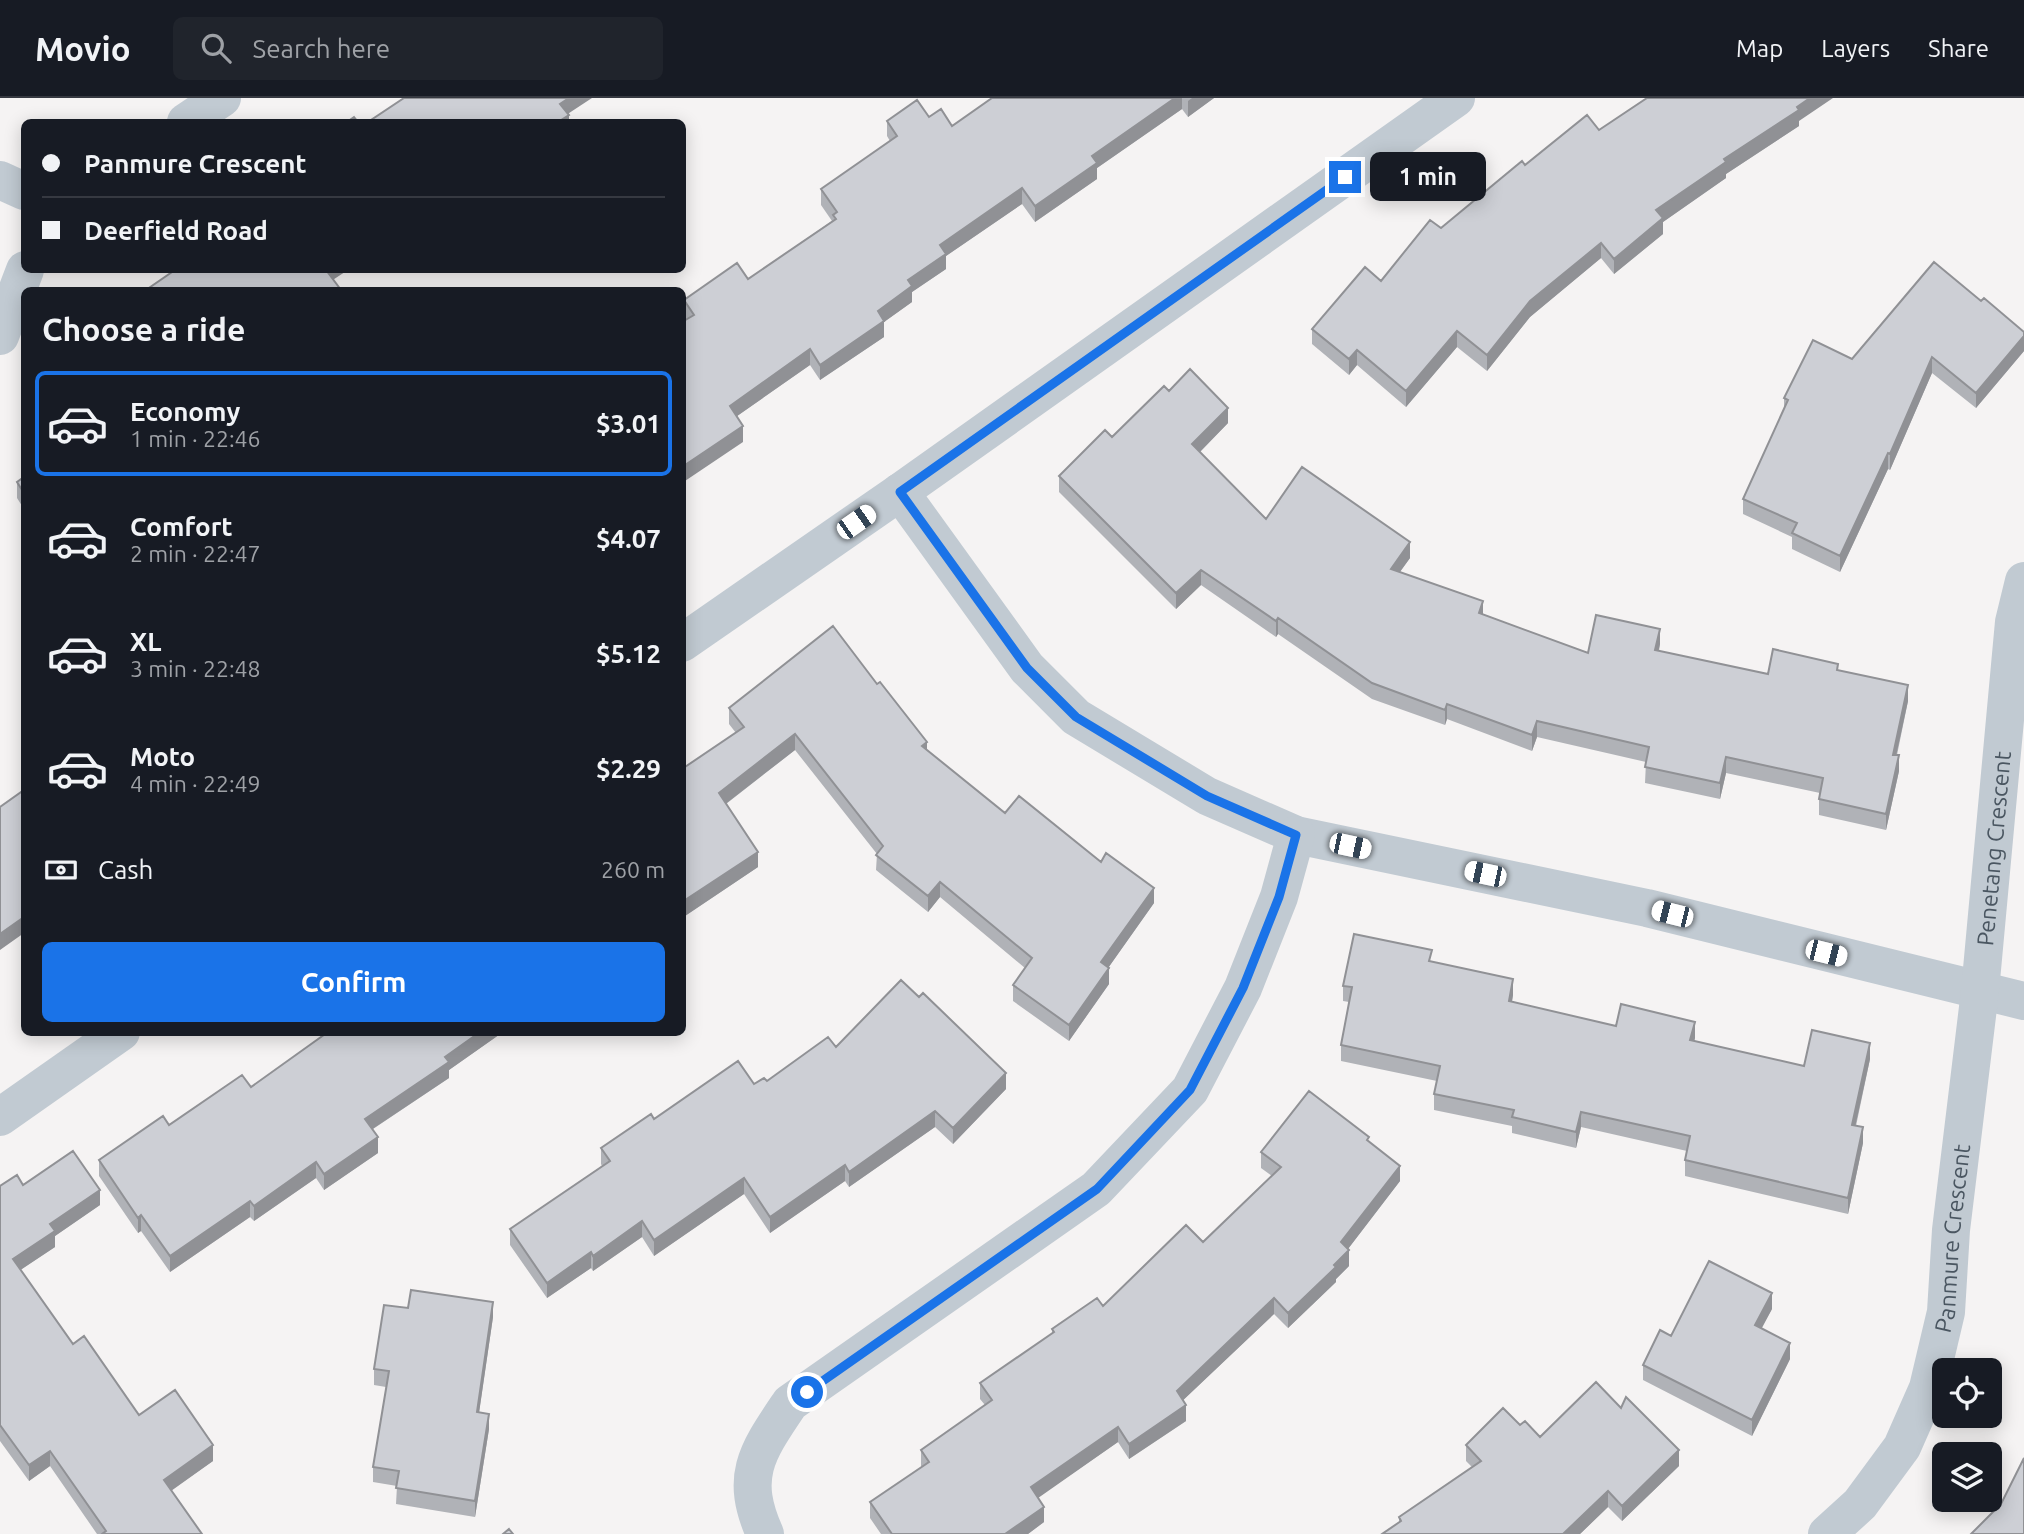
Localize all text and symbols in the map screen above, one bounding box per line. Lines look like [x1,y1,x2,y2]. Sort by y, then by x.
search box [173,17,663,80]
icon: search [197,29,235,67]
text: Movio [35,30,131,67]
text: Search here [253,34,390,63]
text: Map [1736,35,1783,62]
text: Layers [1821,35,1890,62]
text: Share [1928,35,1989,62]
text: Panmure Crescent [84,149,307,178]
callout: 1 min [1370,153,1485,202]
route end [1329,161,1361,193]
text: 1 min [1399,164,1457,189]
text: Deerfield Road [84,216,268,245]
text: Choose a ride [42,311,245,347]
icon: car [46,392,109,455]
text: Economy [130,397,240,426]
text: $3.01 [596,409,661,438]
text: 1 min · 22:46 [130,426,261,451]
car [833,501,880,543]
icon: car [46,507,109,570]
text: Comfort [130,512,233,541]
text: $4.07 [596,524,661,553]
text: 2 min · 22:47 [130,541,261,566]
icon: car [46,622,109,685]
text: XL [130,627,161,656]
text: $5.12 [596,639,661,668]
text: 3 min · 22:48 [130,656,261,681]
icon: car [46,737,109,800]
text: Moto [130,742,195,771]
street label: Penetang Crescent [1972,750,2015,947]
text: $2.29 [596,754,661,783]
text: 4 min · 22:49 [130,771,261,796]
car [1328,831,1373,861]
icon: cash [42,851,80,889]
text: Cash [98,855,153,884]
text: 260 m [601,857,665,882]
car [1463,859,1508,889]
car [1650,899,1695,929]
car [1804,938,1849,968]
button: Confirm [42,942,665,1022]
street label: Panmure Crescent [1929,1143,1974,1335]
map controls [1932,1358,2002,1512]
button: locate [1932,1358,2002,1428]
route start [791,1376,823,1408]
button: layers [1932,1442,2002,1512]

